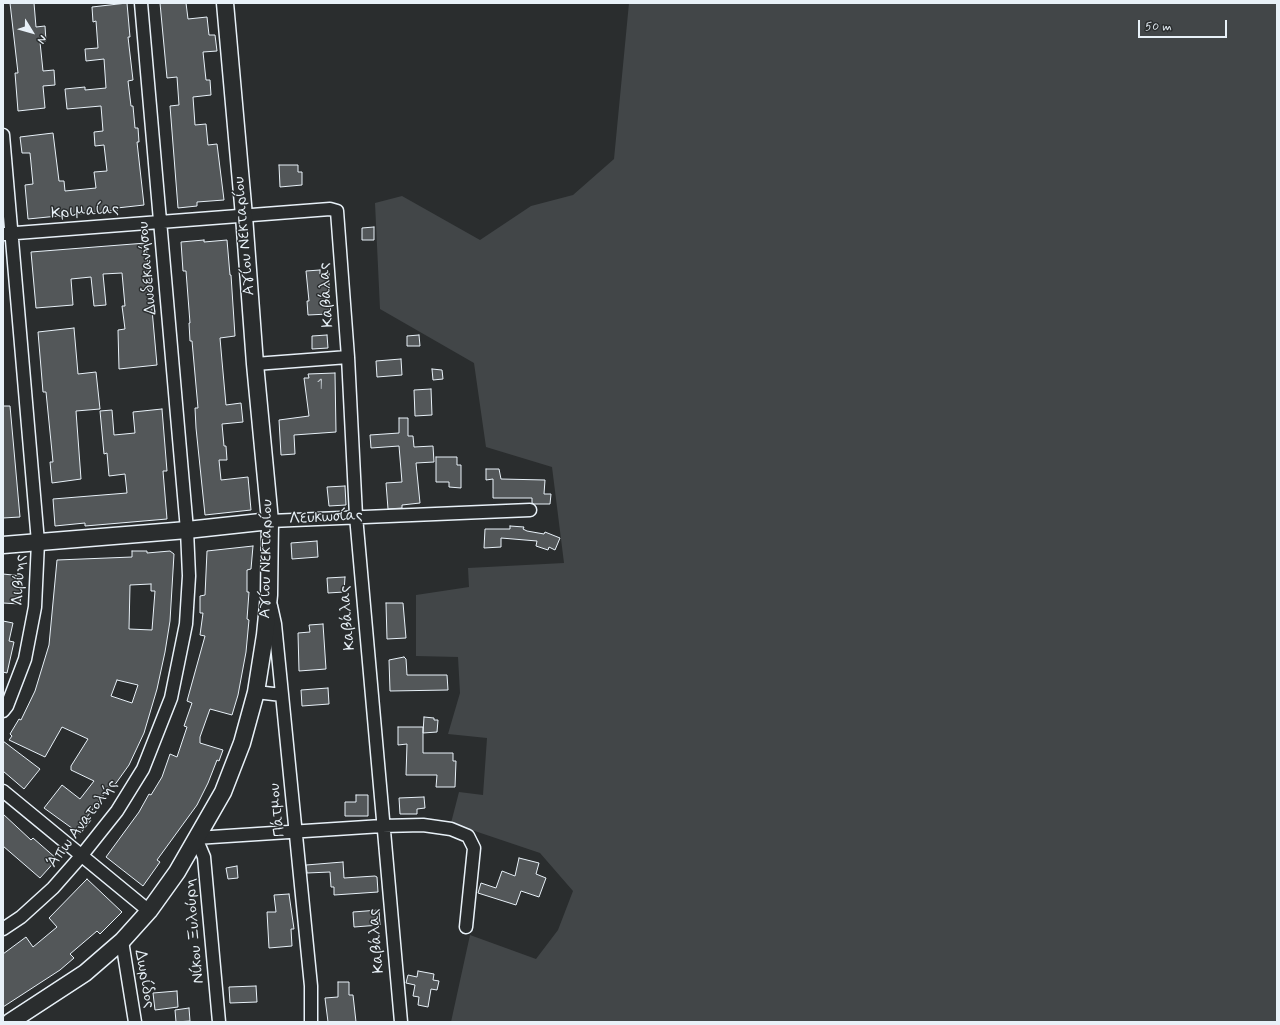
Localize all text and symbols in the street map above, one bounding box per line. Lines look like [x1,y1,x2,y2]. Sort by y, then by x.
north arrow [12,12,52,52]
scale bar [1140,12,1229,38]
text: 50 m [1145,19,1172,35]
text: N [34,32,49,46]
street label: Αγίου Νεκταρίου [230,176,260,296]
street label: Κριμαίας [50,200,120,224]
street label: Δωδεκανήσου [134,220,162,316]
street label: Καβάλας [315,262,339,328]
house number: 1 [317,377,323,393]
street label: Αγίου Νεκταρίου [256,499,278,619]
street label: Λευκωσίας [289,506,363,530]
street label: Λιβύης [9,554,31,606]
street label: Καβάλας [336,585,360,651]
street label: Άπω Ανατολής [44,776,122,872]
street label: Πάτμου [266,782,290,838]
street label: Νίκου Ξυλούρη [181,878,209,984]
street label: Καβάλας [365,908,389,974]
street label: Δωρίδος [129,948,159,1010]

